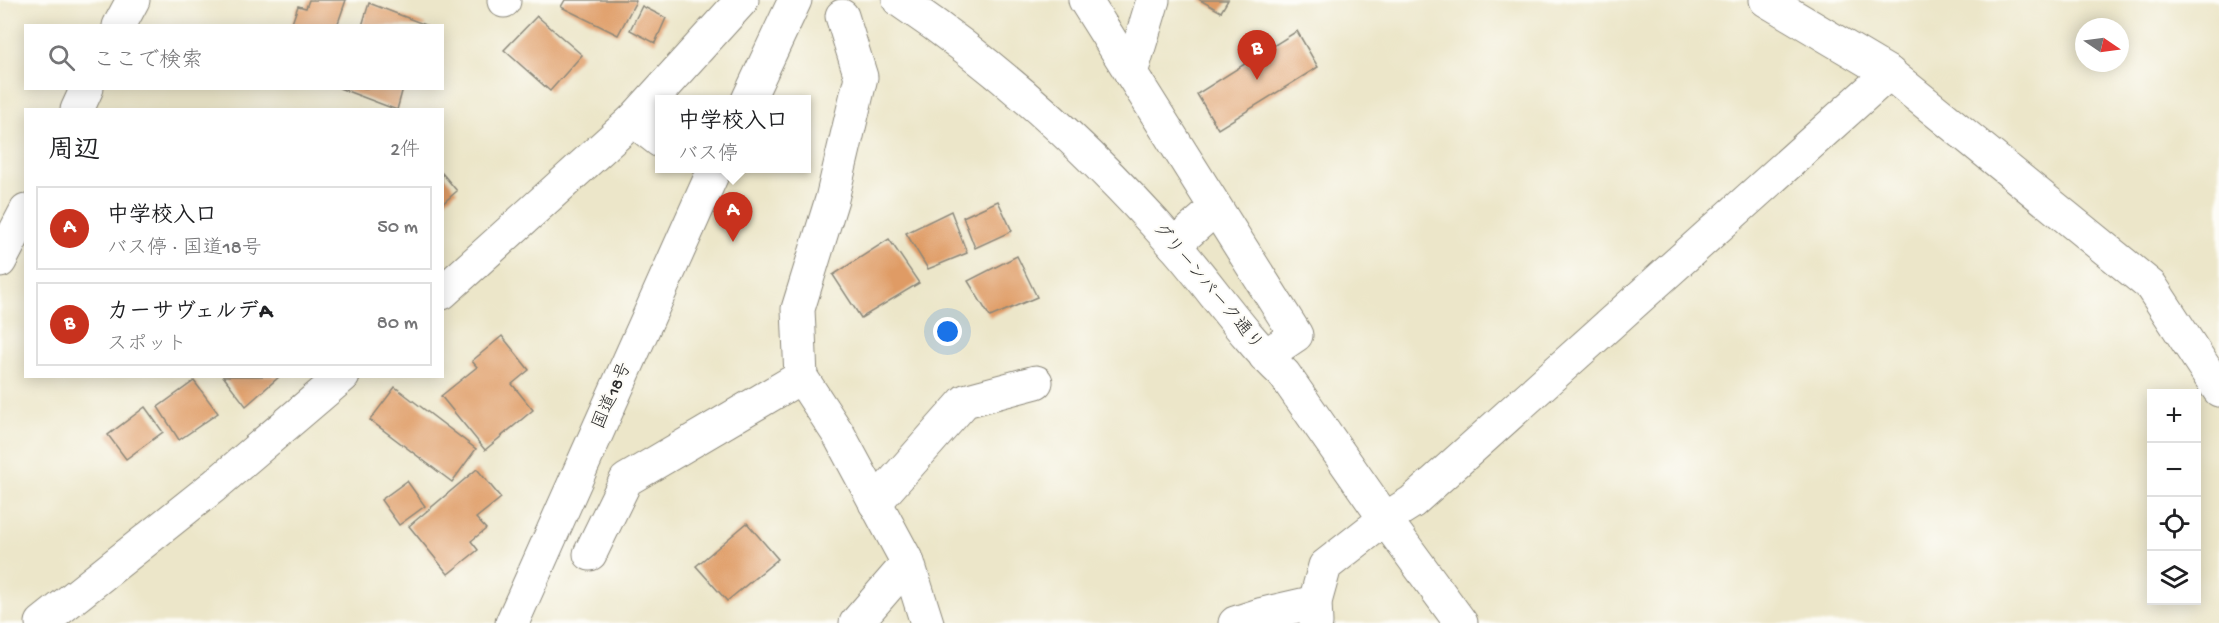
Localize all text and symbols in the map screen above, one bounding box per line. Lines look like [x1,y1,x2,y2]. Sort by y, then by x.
north arrow [2075,18,2129,72]
search box [24,24,444,90]
pin: B [1238,31,1276,80]
icon: search [45,41,78,74]
text: ここで検索 [93,49,203,75]
popup [655,95,811,173]
text: 中学校入口 [678,110,788,136]
text: 周辺 [48,137,100,168]
text: 2件 [390,140,420,163]
text: バス停 [678,144,738,167]
pin: A [714,192,752,242]
text: 中学校入口 [107,204,217,230]
text: A [64,217,75,240]
text: 50 m [377,217,418,240]
street label: グリーンパーク通り [1147,218,1267,355]
text: バス停 · 国道18号 [107,238,262,261]
text: カーサヴェルデA [107,300,272,326]
text: B [64,313,75,336]
text: 80 m [377,313,418,336]
your location [933,317,962,346]
text: スポット [107,334,187,357]
street label: 国道18号 [588,359,637,433]
map controls [2147,389,2201,605]
button: + [2147,389,2201,443]
button: − [2147,443,2201,497]
button: locate [2147,497,2201,551]
button: layers [2147,551,2201,605]

